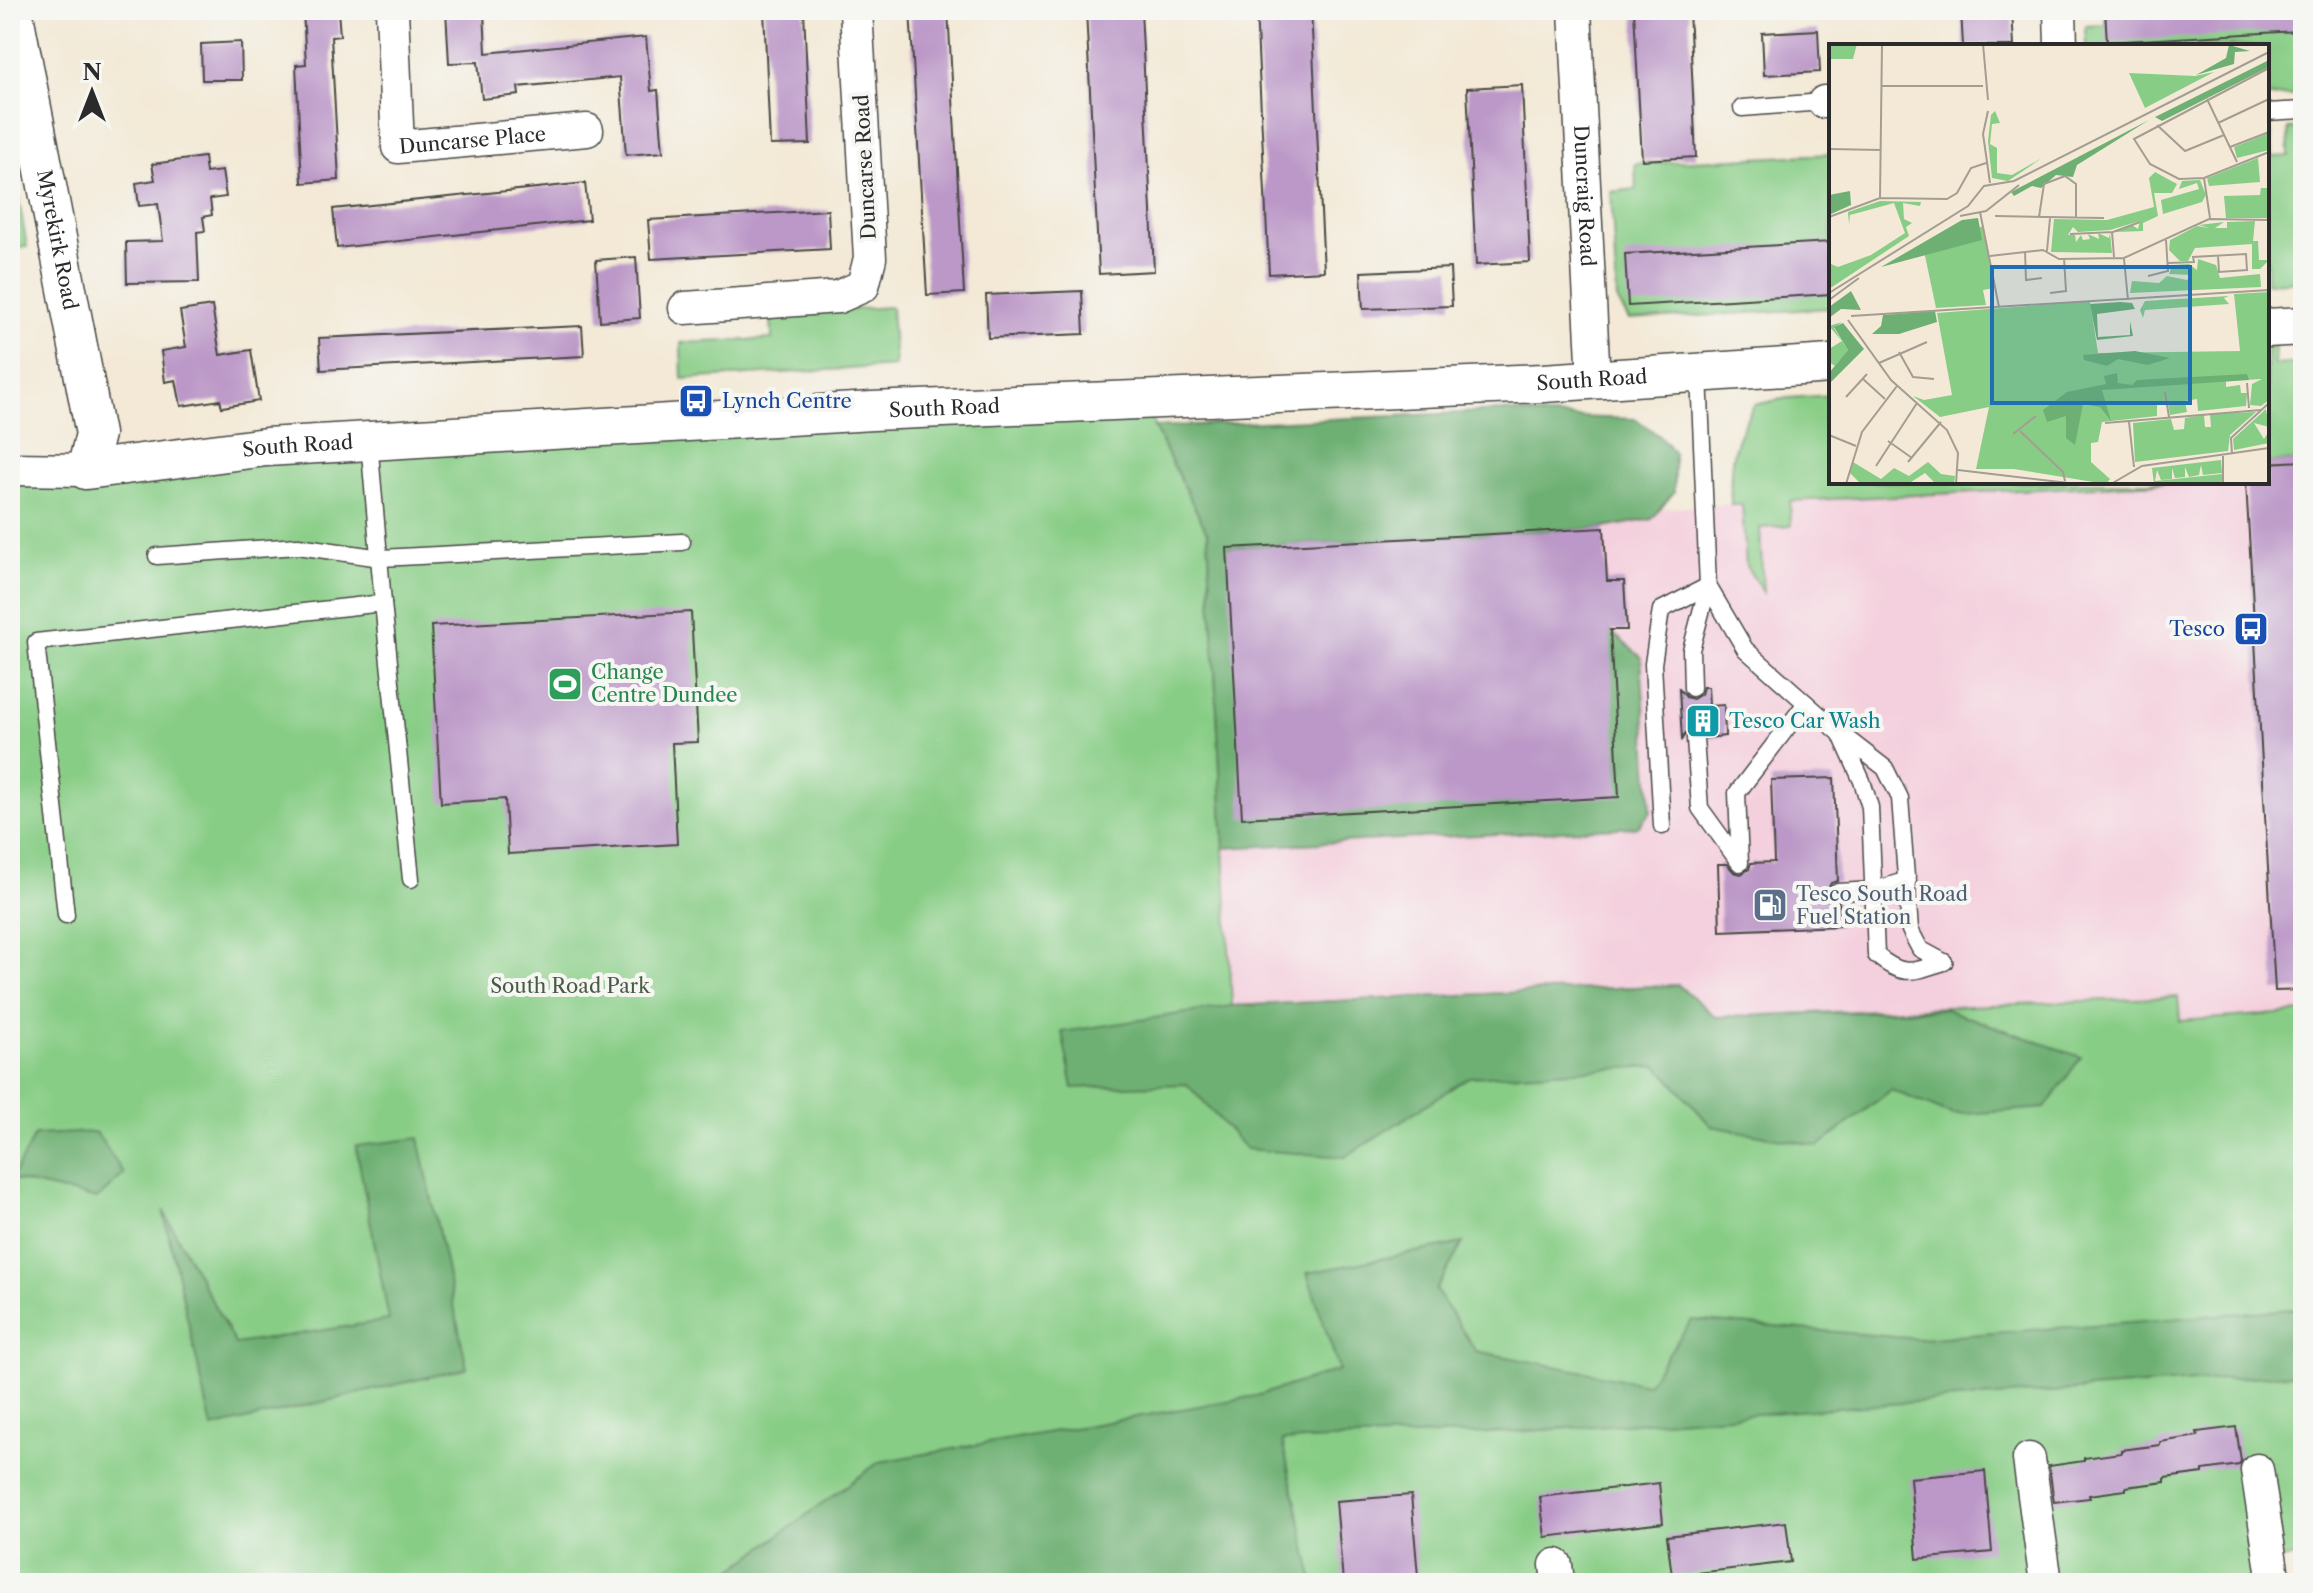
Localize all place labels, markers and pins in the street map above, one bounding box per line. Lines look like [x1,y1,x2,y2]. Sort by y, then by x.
bus stop icon: Lynch Centre [677,382,715,420]
place label: Lynch Centre [722,389,852,413]
bus stop icon: Tesco [2232,610,2270,648]
place label: Tesco [2169,617,2225,641]
place label: Change Centre Dundee [591,660,738,707]
sports icon: Change Centre Dundee [546,665,584,703]
building icon: Tesco Car Wash [1684,702,1722,740]
place label: Tesco Car Wash [1729,709,1881,733]
place label: Tesco South Road Fuel Station [1796,882,1968,929]
fuel station icon: Tesco South Road Fuel Station [1751,886,1789,924]

